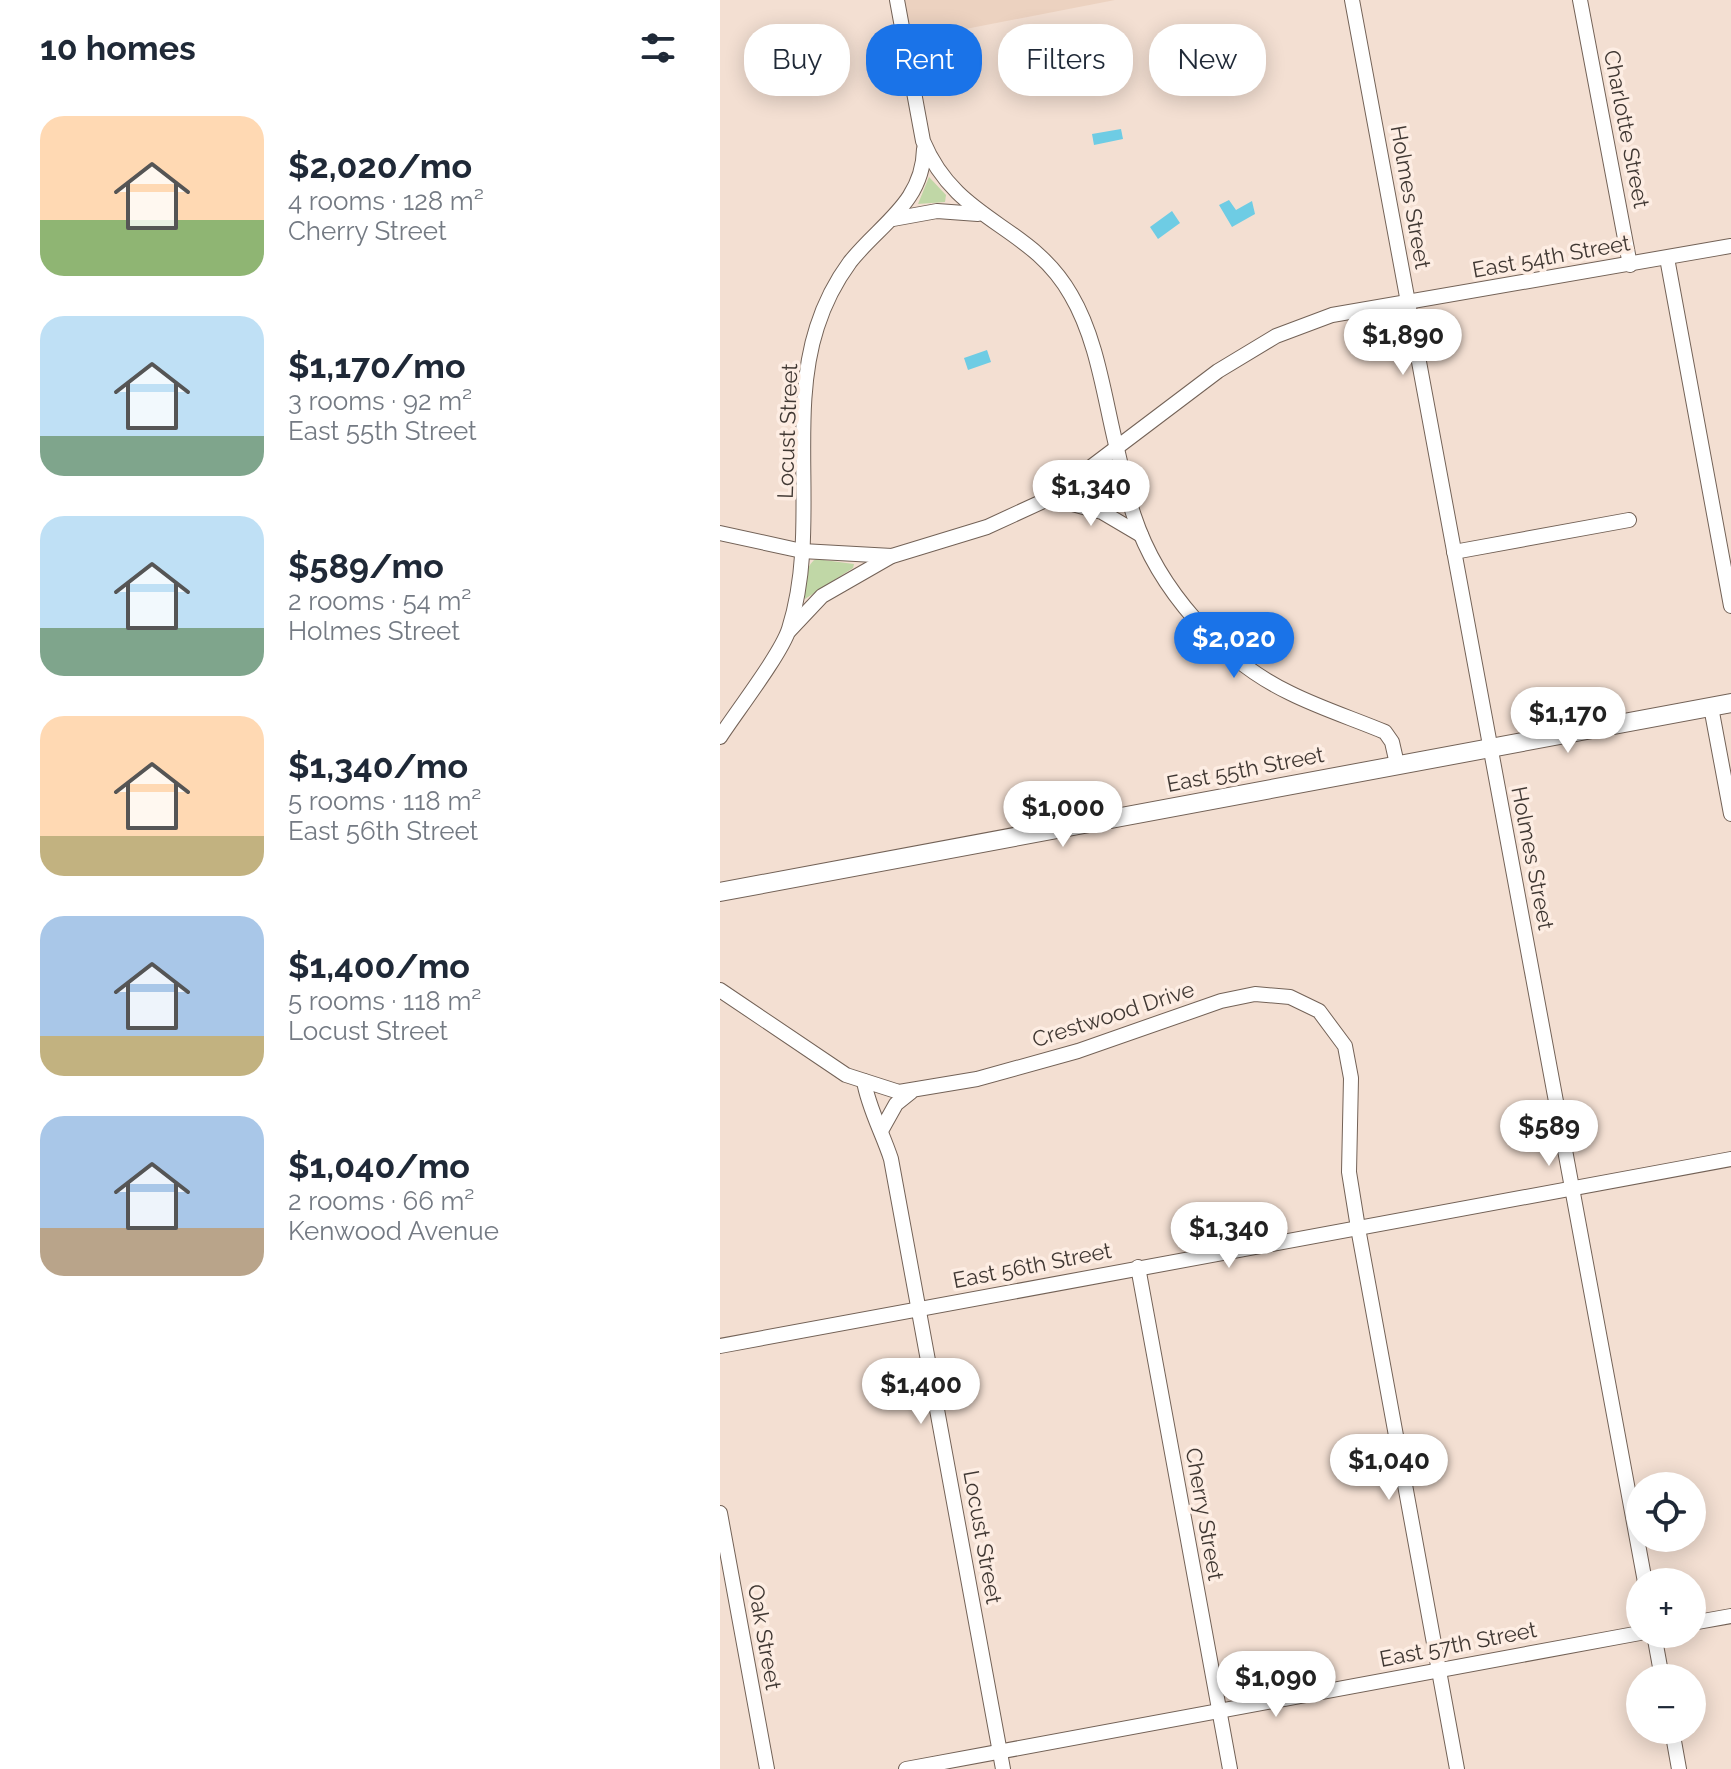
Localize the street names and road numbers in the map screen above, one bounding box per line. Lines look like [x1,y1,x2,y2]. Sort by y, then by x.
street label: Charlotte Street [1599,48,1655,211]
street label: Holmes Street [1386,123,1437,272]
street label: East 54th Street [1470,229,1633,283]
street label: Locust Street [772,362,802,499]
street label: East 55th Street [1164,741,1326,797]
street label: Holmes Street [1506,784,1560,932]
street label: Crestwood Drive [1029,976,1197,1052]
street label: East 56th Street [951,1237,1114,1293]
street label: Cherry Street [1181,1446,1230,1583]
street label: Locust Street [958,1468,1008,1607]
street label: Oak Street [743,1582,787,1692]
street label: East 57th Street [1377,1616,1539,1672]

